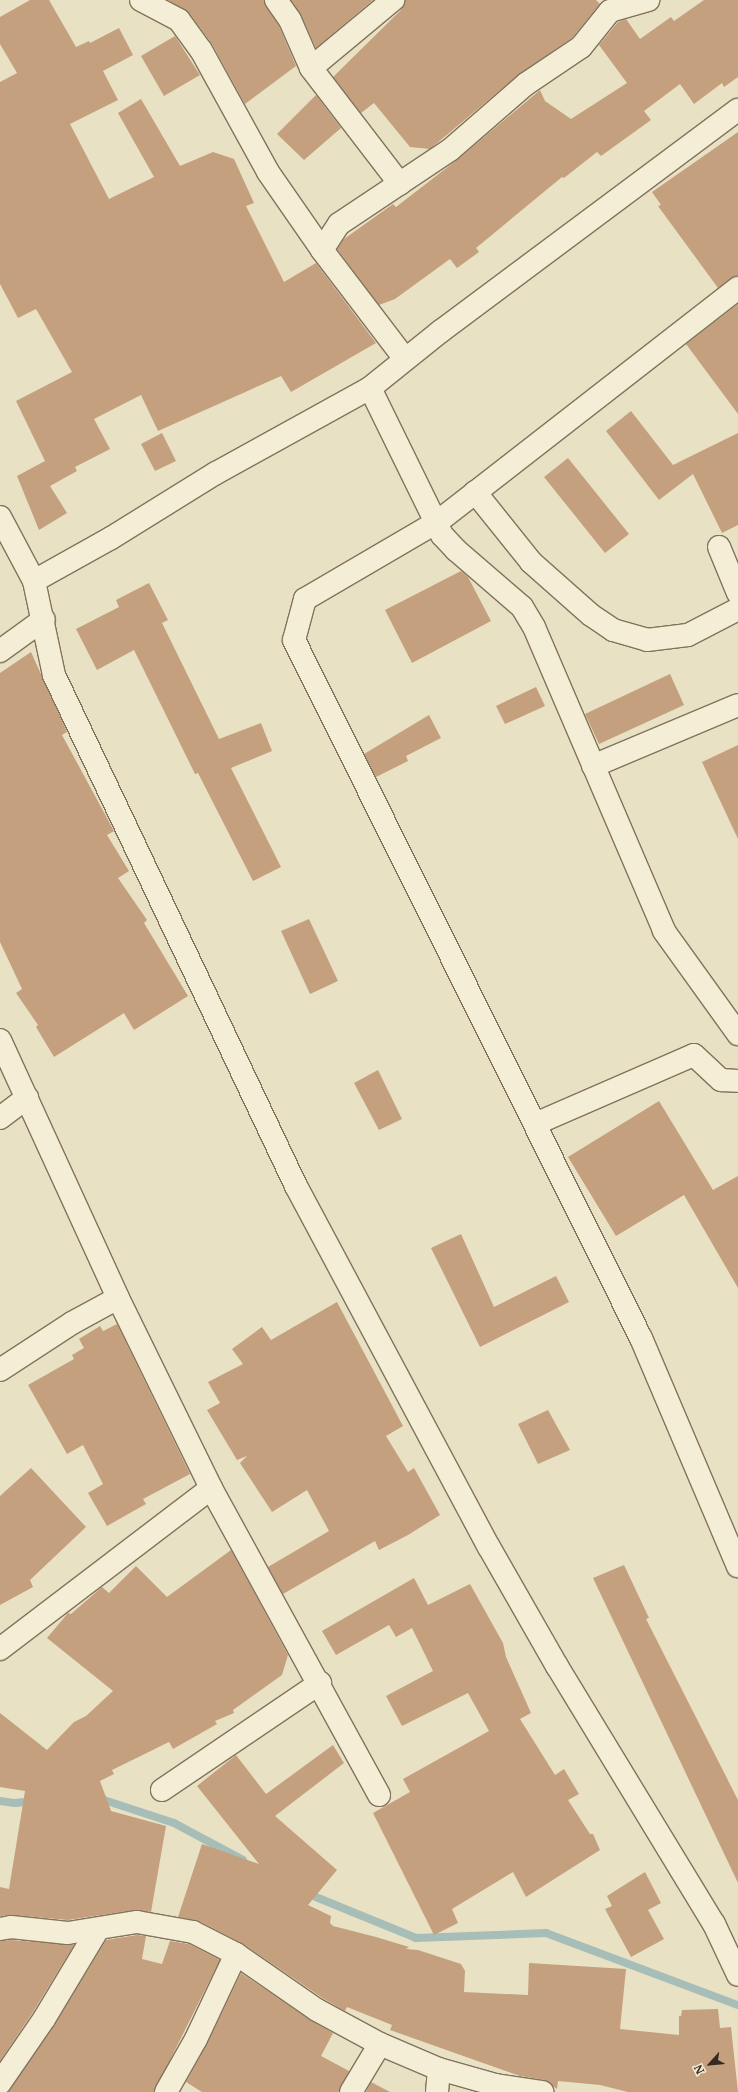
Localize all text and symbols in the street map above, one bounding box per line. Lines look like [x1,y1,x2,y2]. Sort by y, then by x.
north arrow [690,2044,730,2084]
text: N [691,2062,708,2077]

